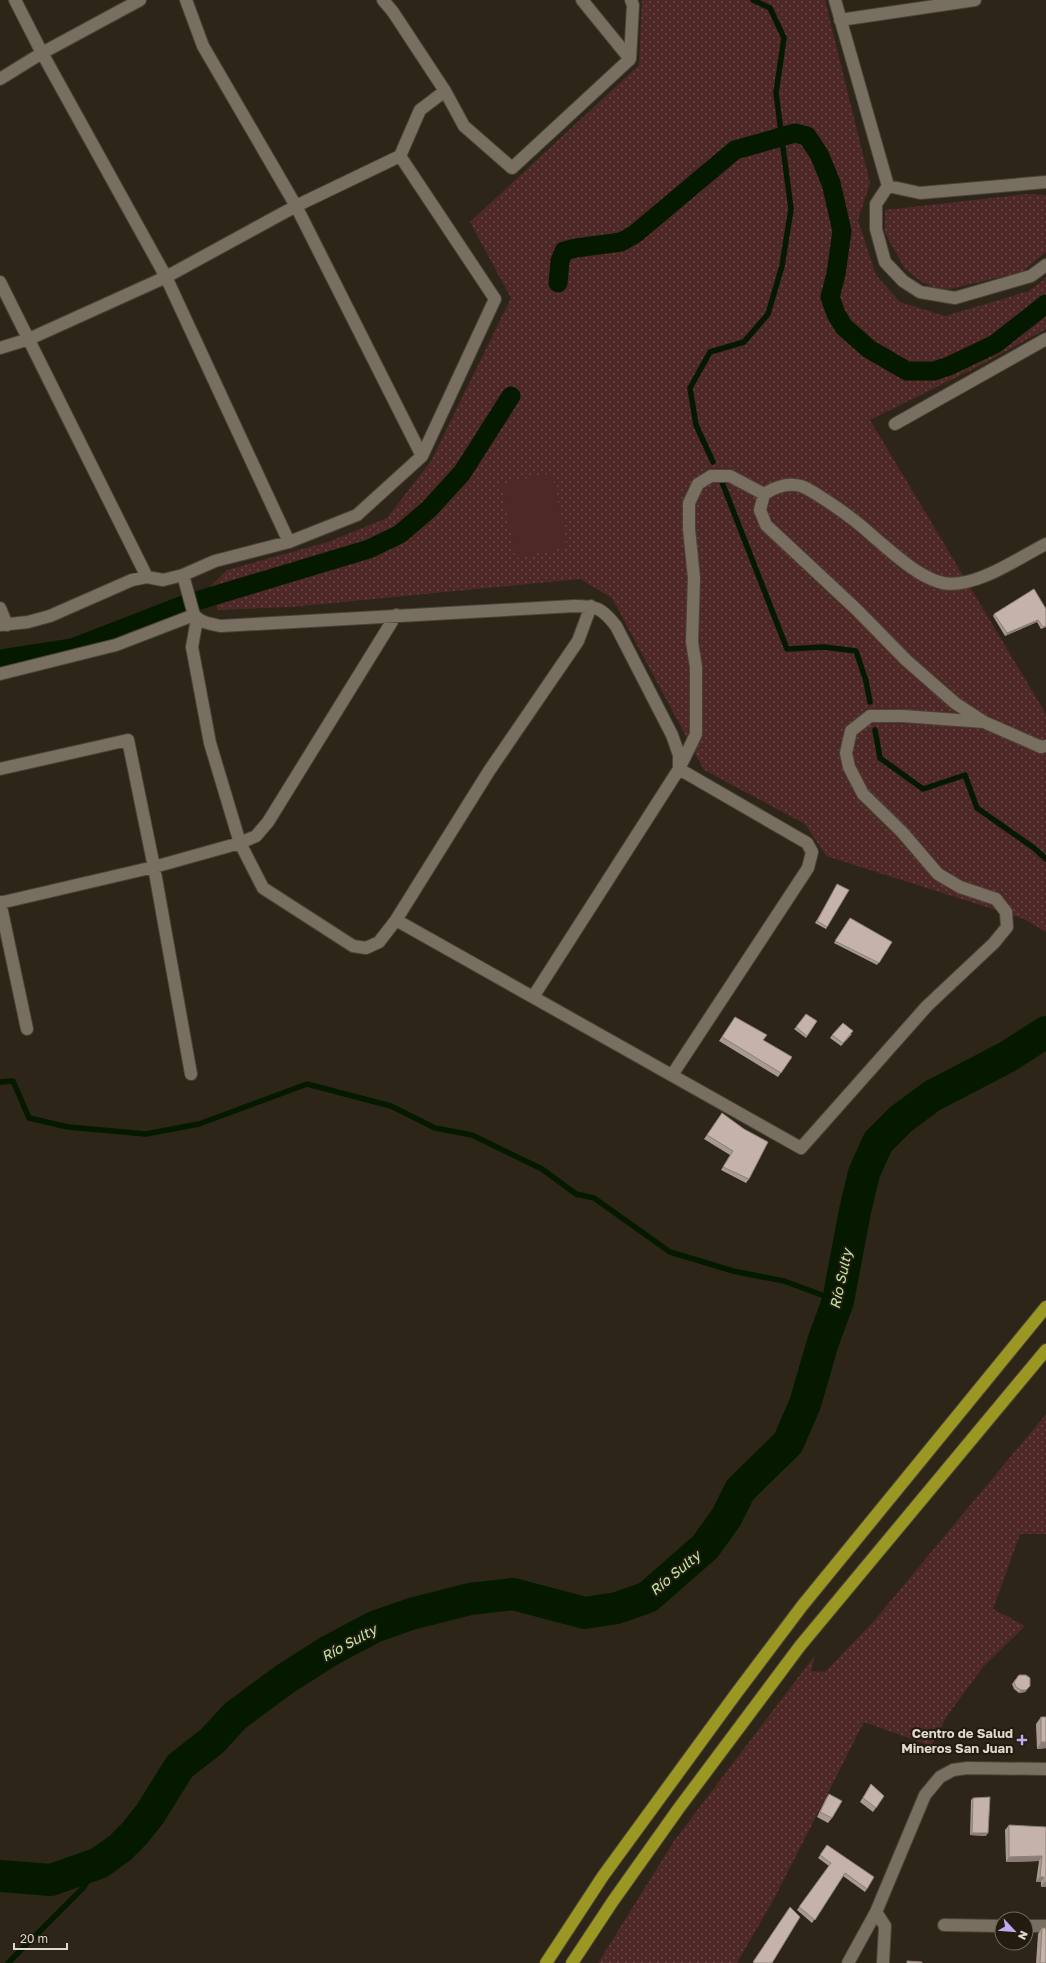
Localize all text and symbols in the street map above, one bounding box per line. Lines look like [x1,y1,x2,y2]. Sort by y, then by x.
water label: Río Sulty [826,1245,856,1310]
water label: Río Sulty [646,1545,705,1599]
water label: Río Sulty [318,1619,381,1665]
place label: Centro de Salud Mineros San Juan [901,1725,1013,1756]
marker: Centro de Salud Mineros San Juan [1016,1734,1028,1746]
north arrow [994,1911,1034,1951]
scale bar [14,1925,67,1951]
text: N [1016,1929,1031,1942]
text: 20 m [20,1931,48,1946]

